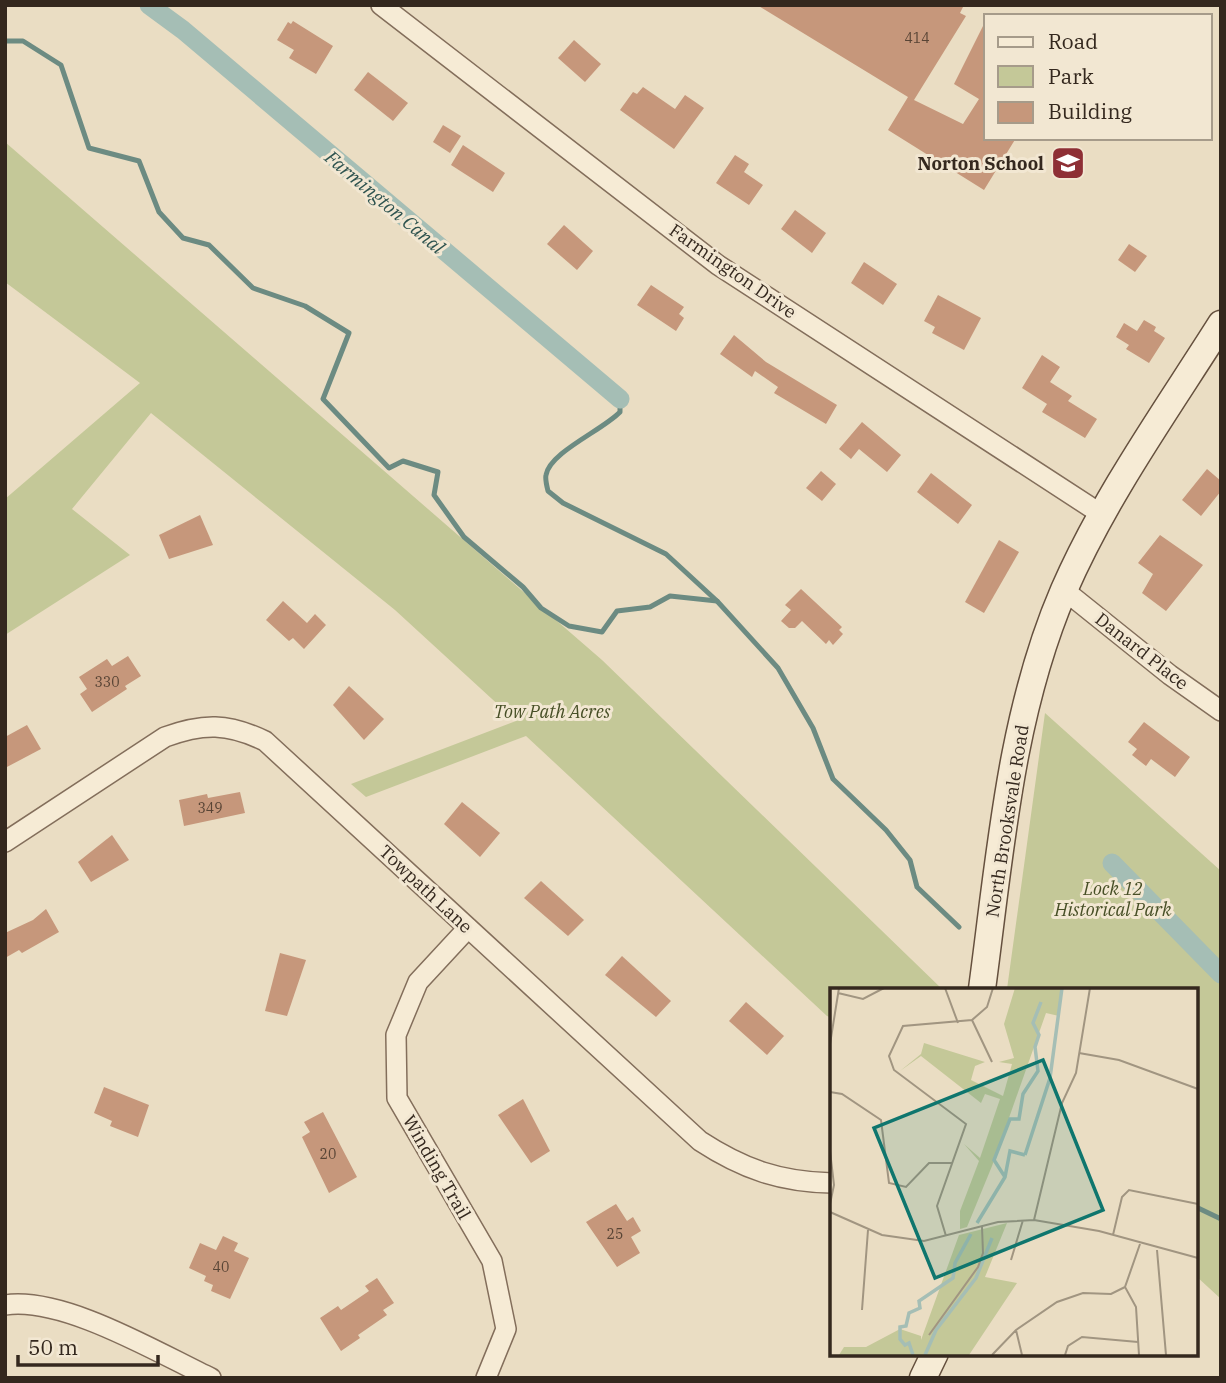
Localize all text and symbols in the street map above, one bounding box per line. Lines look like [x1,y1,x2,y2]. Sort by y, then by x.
legend [984,14,1212,140]
text: Road [1048,27,1098,55]
house number: 414 [904,29,930,47]
text: Park [1048,62,1095,90]
text: Building [1048,97,1133,125]
water label: Farmington Canal [319,144,450,260]
school or university icon: Norton School [1049,144,1087,182]
place label: Norton School [917,152,1044,175]
street label: Farmington Drive [665,219,801,323]
street label: Danard Place [1091,607,1193,695]
house number: 330 [94,673,120,691]
park label: Tow Path Acres [494,700,611,723]
street label: North Brooksvale Road [980,723,1034,919]
house number: 349 [197,799,223,817]
street label: Towpath Lane [375,840,477,938]
park label: Lock 12 Historical Park [1053,877,1172,921]
inset map [830,988,1198,1355]
street label: Winding Trail [398,1111,476,1223]
house number: 20 [320,1145,336,1163]
house number: 25 [607,1225,623,1243]
house number: 40 [213,1258,229,1276]
scale bar [18,1324,158,1368]
text: 50 m [28,1333,78,1361]

